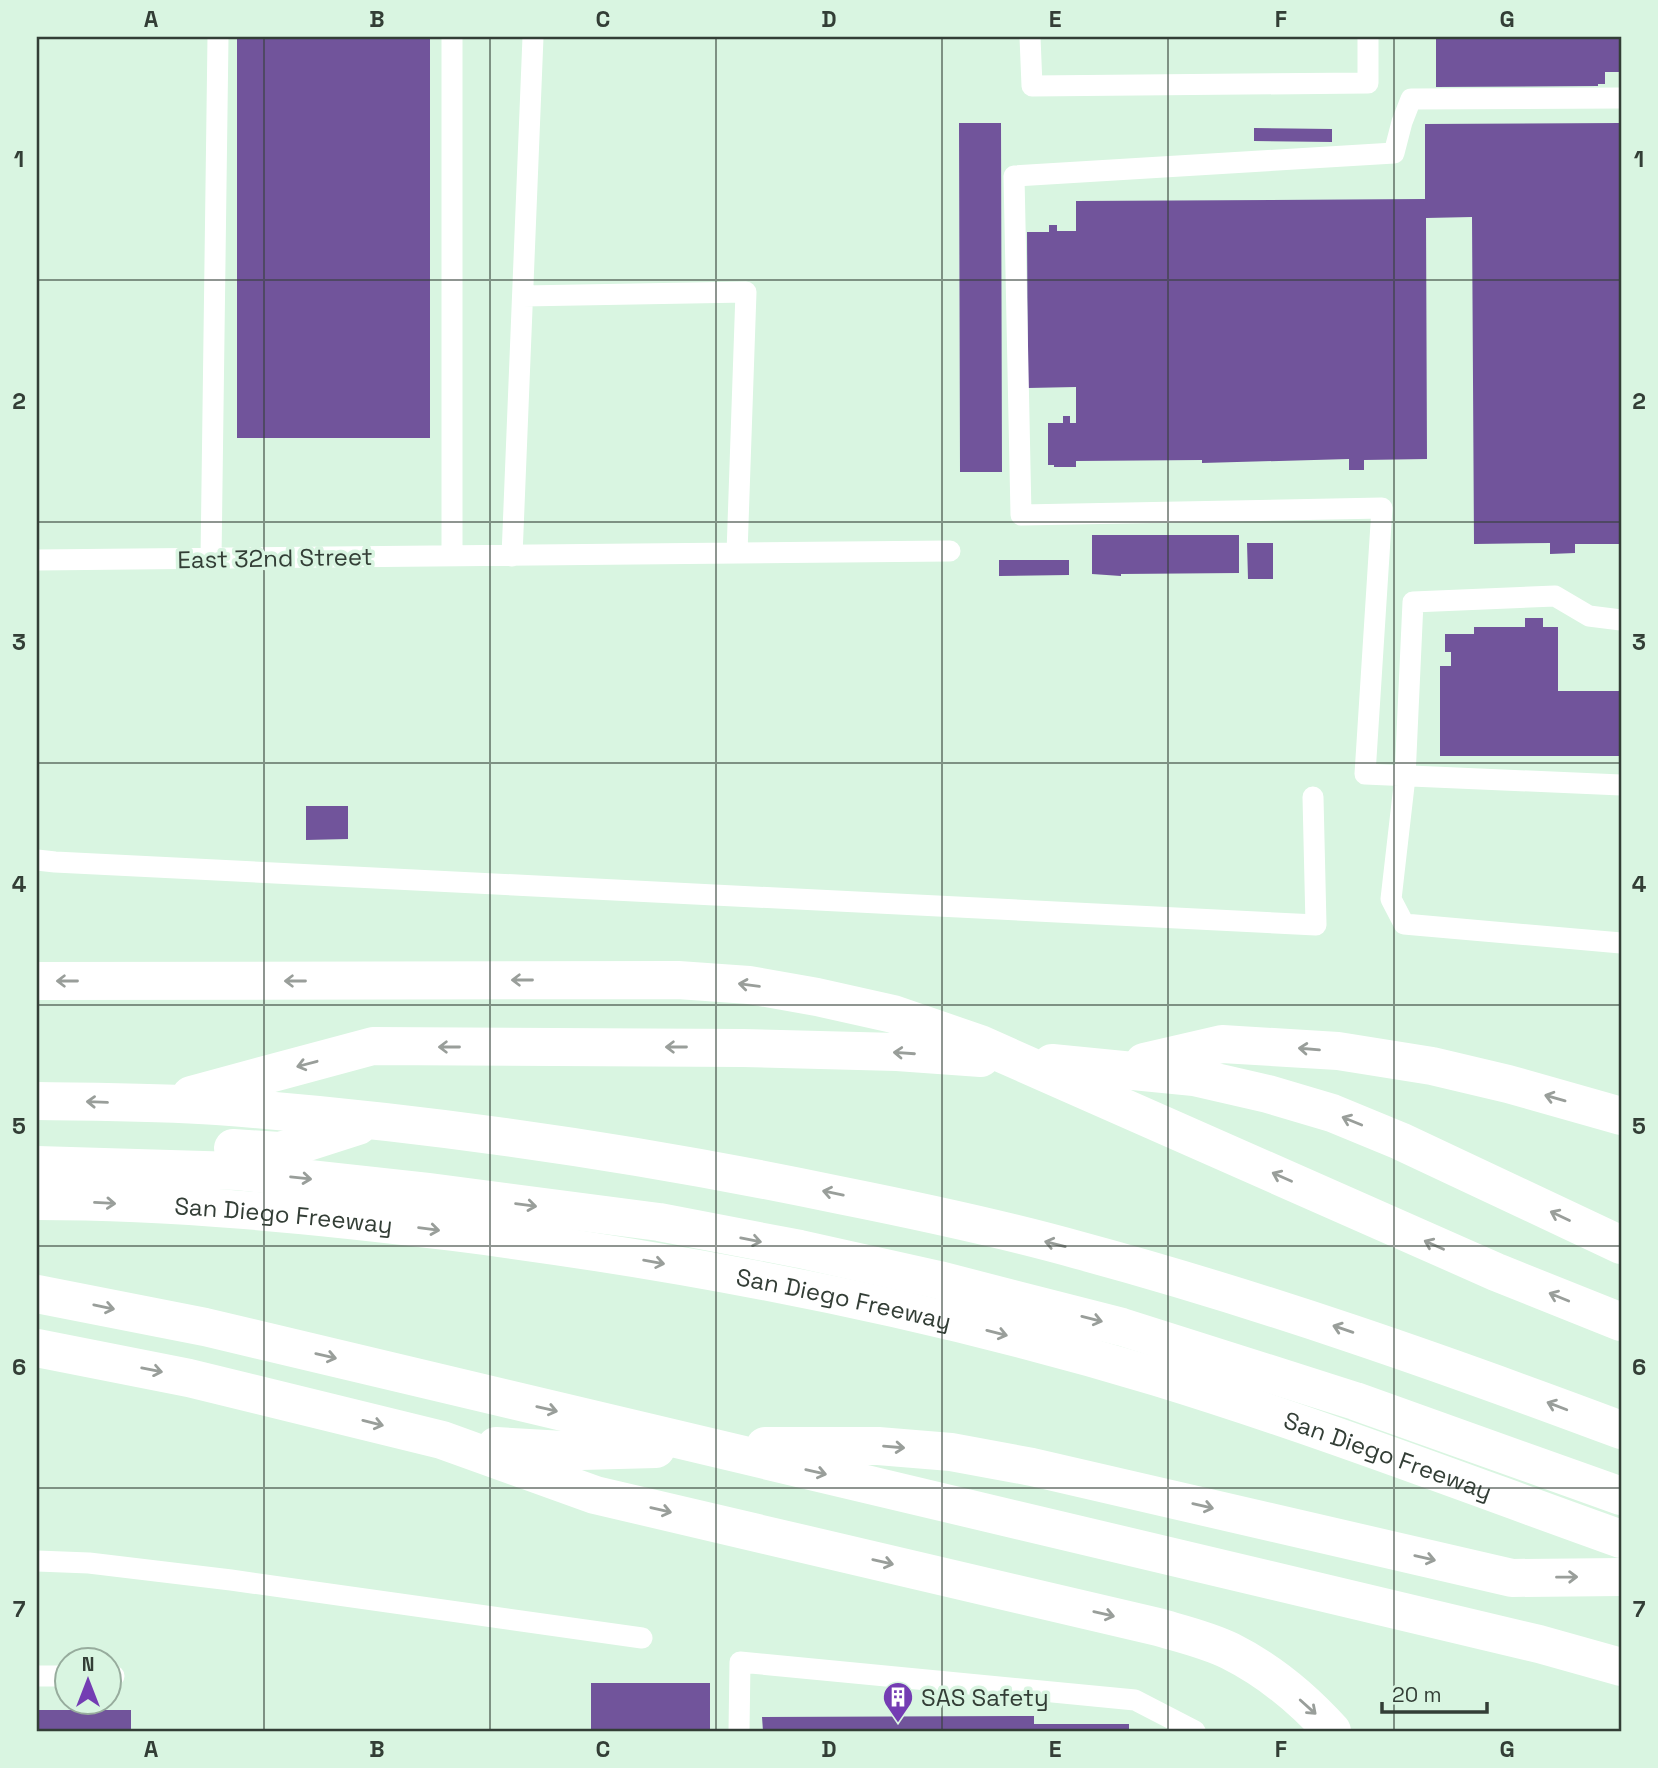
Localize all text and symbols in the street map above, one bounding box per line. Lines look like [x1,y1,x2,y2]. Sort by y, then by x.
text: A [144,4,159,34]
text: B [369,4,385,34]
text: C [596,4,610,34]
text: D [821,4,837,34]
text: E [1049,4,1061,34]
text: F [1275,4,1287,34]
text: G [1499,4,1515,34]
text: 1 [14,144,24,174]
text: 1 [1634,144,1644,174]
text: 2 [12,386,26,416]
text: 2 [1632,386,1646,416]
street label: East 32nd Street [177,541,373,575]
text: 3 [12,627,26,657]
text: 3 [1632,627,1646,657]
text: 4 [12,869,27,899]
text: 4 [1632,869,1647,899]
one-way arrow [511,973,534,987]
one-way arrow [56,974,79,988]
one-way arrow [283,974,306,988]
one-way arrow [739,979,761,992]
one-way arrow [438,1040,461,1054]
one-way arrow [665,1040,688,1054]
one-way arrow [1298,1042,1321,1055]
one-way arrow [893,1046,915,1059]
one-way arrow [296,1058,319,1071]
one-way arrow [1545,1091,1567,1104]
one-way arrow [86,1096,109,1109]
text: 5 [12,1111,26,1141]
text: 5 [1632,1111,1646,1141]
one-way arrow [1342,1114,1364,1127]
one-way arrow [1272,1170,1294,1183]
one-way arrow [289,1172,311,1185]
one-way arrow [822,1186,845,1200]
street label: San Diego Freeway [174,1190,394,1240]
one-way arrow [93,1197,116,1210]
one-way arrow [515,1198,537,1211]
one-way arrow [1549,1208,1570,1221]
one-way arrow [417,1223,440,1236]
one-way arrow [739,1233,762,1247]
one-way arrow [1044,1237,1067,1250]
one-way arrow [1424,1237,1445,1250]
one-way arrow [642,1256,665,1269]
street label: San Diego Freeway [734,1261,954,1336]
one-way arrow [1548,1290,1570,1303]
one-way arrow [92,1300,115,1314]
one-way arrow [1080,1313,1103,1326]
one-way arrow [1333,1322,1355,1334]
one-way arrow [985,1327,1008,1340]
one-way arrow [314,1350,337,1363]
text: 6 [12,1352,26,1382]
text: 6 [1632,1352,1646,1382]
one-way arrow [140,1364,163,1378]
one-way arrow [1547,1399,1569,1411]
one-way arrow [535,1402,558,1416]
street label: San Diego Freeway [1280,1404,1497,1507]
one-way arrow [361,1417,384,1430]
one-way arrow [882,1441,905,1454]
one-way arrow [804,1466,827,1479]
one-way arrow [1191,1500,1214,1514]
one-way arrow [649,1504,672,1517]
one-way arrow [1413,1552,1436,1565]
one-way arrow [871,1556,894,1570]
one-way arrow [1555,1571,1578,1584]
text: 7 [13,1594,26,1624]
text: 7 [1633,1594,1646,1624]
one-way arrow [1092,1608,1115,1622]
north arrow [52,1646,122,1716]
text: N [82,1652,94,1677]
scale bar [1382,1670,1486,1714]
building icon: SAS Safety [881,1680,915,1724]
text: 20 m [1392,1681,1442,1708]
place label: SAS Safety [921,1682,1049,1713]
one-way arrow [1299,1699,1317,1715]
text: A [144,1734,159,1764]
text: B [369,1734,385,1764]
text: C [596,1734,610,1764]
text: D [821,1734,837,1764]
text: E [1049,1734,1061,1764]
text: F [1275,1734,1287,1764]
text: G [1499,1734,1515,1764]

